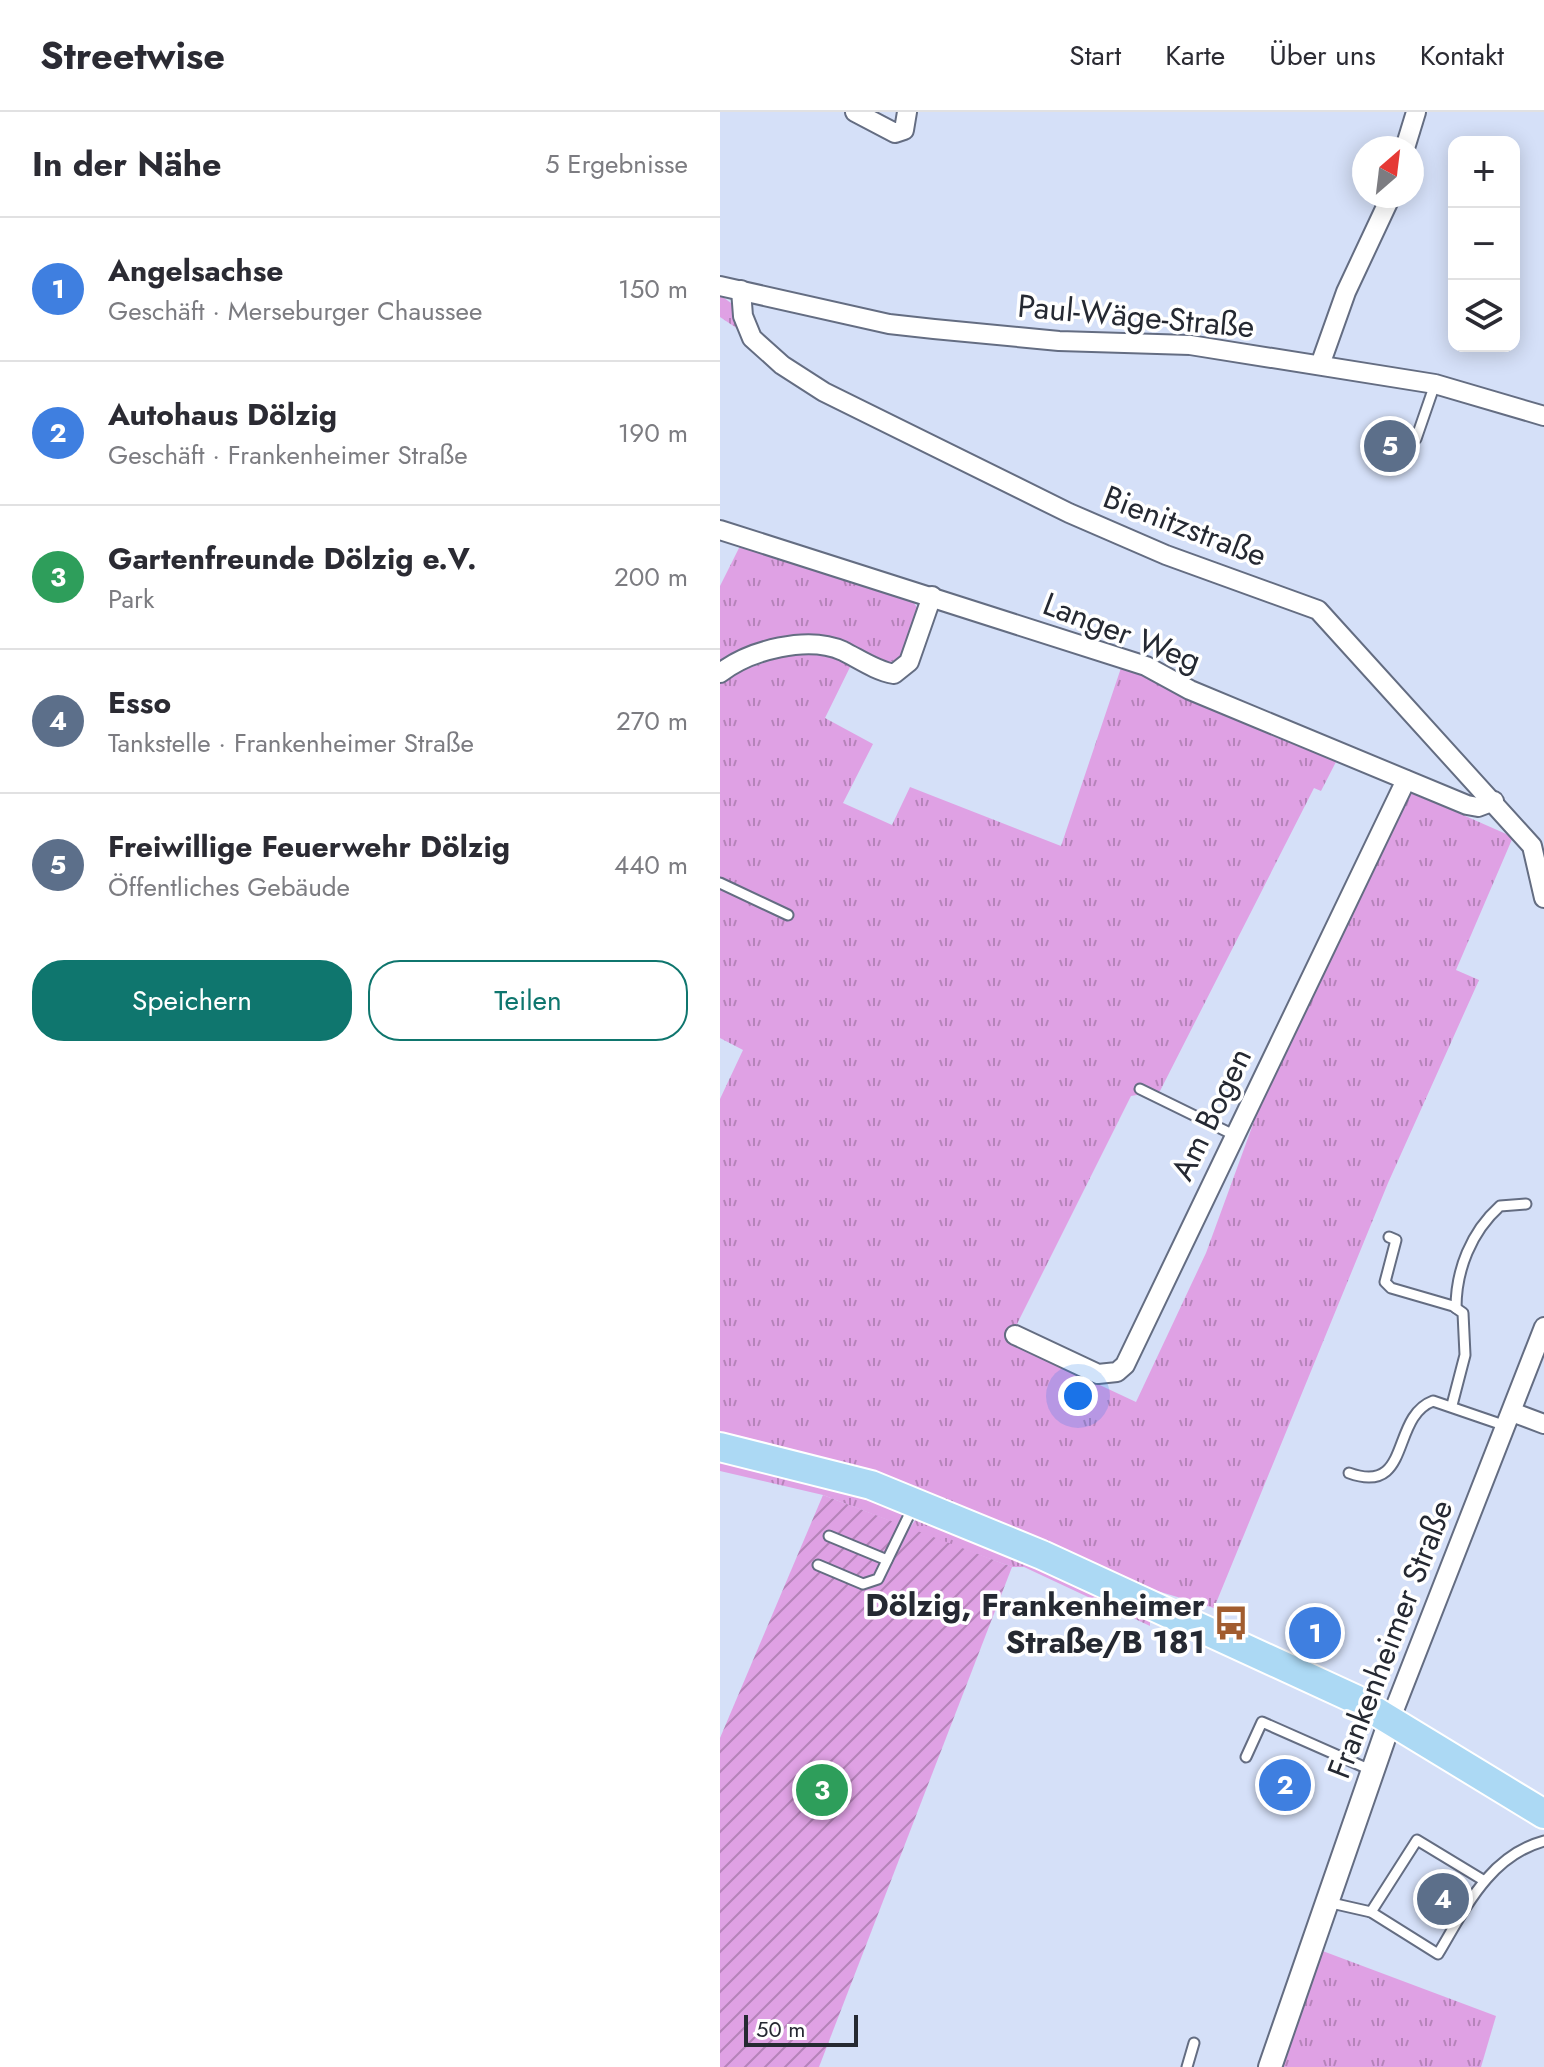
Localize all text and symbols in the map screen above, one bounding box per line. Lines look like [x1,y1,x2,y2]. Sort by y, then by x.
text: Streetwise [40,28,225,83]
text: Start [1069,35,1121,76]
text: Karte [1165,35,1225,76]
text: Über uns [1269,35,1376,76]
text: Kontakt [1420,35,1504,76]
north arrow [1352,136,1424,208]
map controls [1448,136,1520,352]
button: + [1448,136,1520,208]
text: In der Nähe [32,140,222,189]
text: 5 Ergebnisse [545,145,688,183]
button: − [1448,208,1520,280]
text: Angelsachse [108,249,284,292]
text: 1 [51,270,65,308]
text: 150 m [618,270,688,308]
button: layers [1448,280,1520,352]
street label: Paul-Wäge-Straße [1016,283,1256,349]
text: Geschäft · Merseburger Chaussee [108,292,482,330]
text: Autohaus Dölzig [108,393,337,436]
text: 2 [49,414,67,452]
text: 190 m [618,414,688,452]
pin: 5 [1364,416,1416,476]
text: Geschäft · Frankenheimer Straße [108,436,468,474]
street label: Bienitzstraße [1097,474,1273,578]
text: Gartenfreunde Dölzig e.V. [108,537,477,580]
text: 3 [50,558,66,596]
text: 200 m [614,558,688,596]
text: Park [108,580,154,618]
street label: Langer Weg [1036,581,1208,683]
text: Esso [108,681,171,724]
text: 4 [49,702,67,740]
text: 270 m [616,702,688,740]
text: Tankstelle · Frankenheimer Straße [108,724,474,762]
text: Freiwillige Feuerwehr Dölzig [108,825,510,868]
text: 5 [50,846,66,884]
text: 440 m [614,846,688,884]
text: Öffentliches Gebäude [108,868,350,906]
button: Speichern [32,960,352,1041]
button: Teilen [368,960,688,1041]
street label: Am Bogen [1159,1040,1263,1188]
your location [1058,1376,1098,1416]
street label: Frankenheimer Straße [1316,1493,1464,1785]
place label: Dölzig, Frankenheimer Straße/B 181 [865,1582,1205,1665]
pin: 1 [1289,1603,1341,1663]
bus stop icon: Dölzig, Frankenheimer Straße/B 181 [1212,1604,1250,1642]
pin: 2 [1259,1755,1311,1815]
pin: 3 [796,1760,848,1820]
pin: 4 [1417,1869,1469,1929]
scale bar [744,2011,858,2047]
text: 50 m [756,2013,805,2045]

